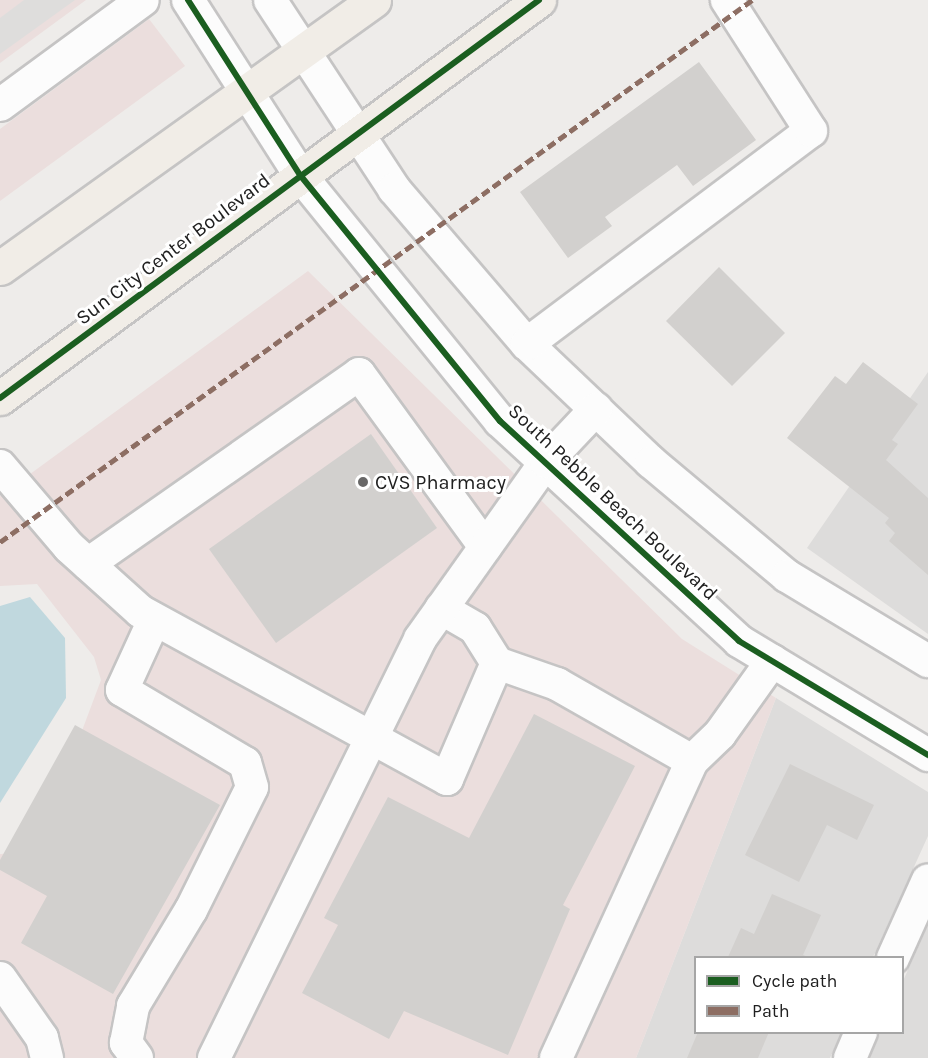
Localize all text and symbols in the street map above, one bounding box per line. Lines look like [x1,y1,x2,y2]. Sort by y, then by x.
street label: Sun City Center Boulevard [71,168,275,330]
street label: South Pebble Beach Boulevard [503,399,723,605]
place label: CVS Pharmacy [375,470,506,494]
marker: CVS Pharmacy [356,475,370,489]
legend [694,956,904,1034]
text: Cycle path [752,970,837,992]
text: Path [752,1000,790,1022]

